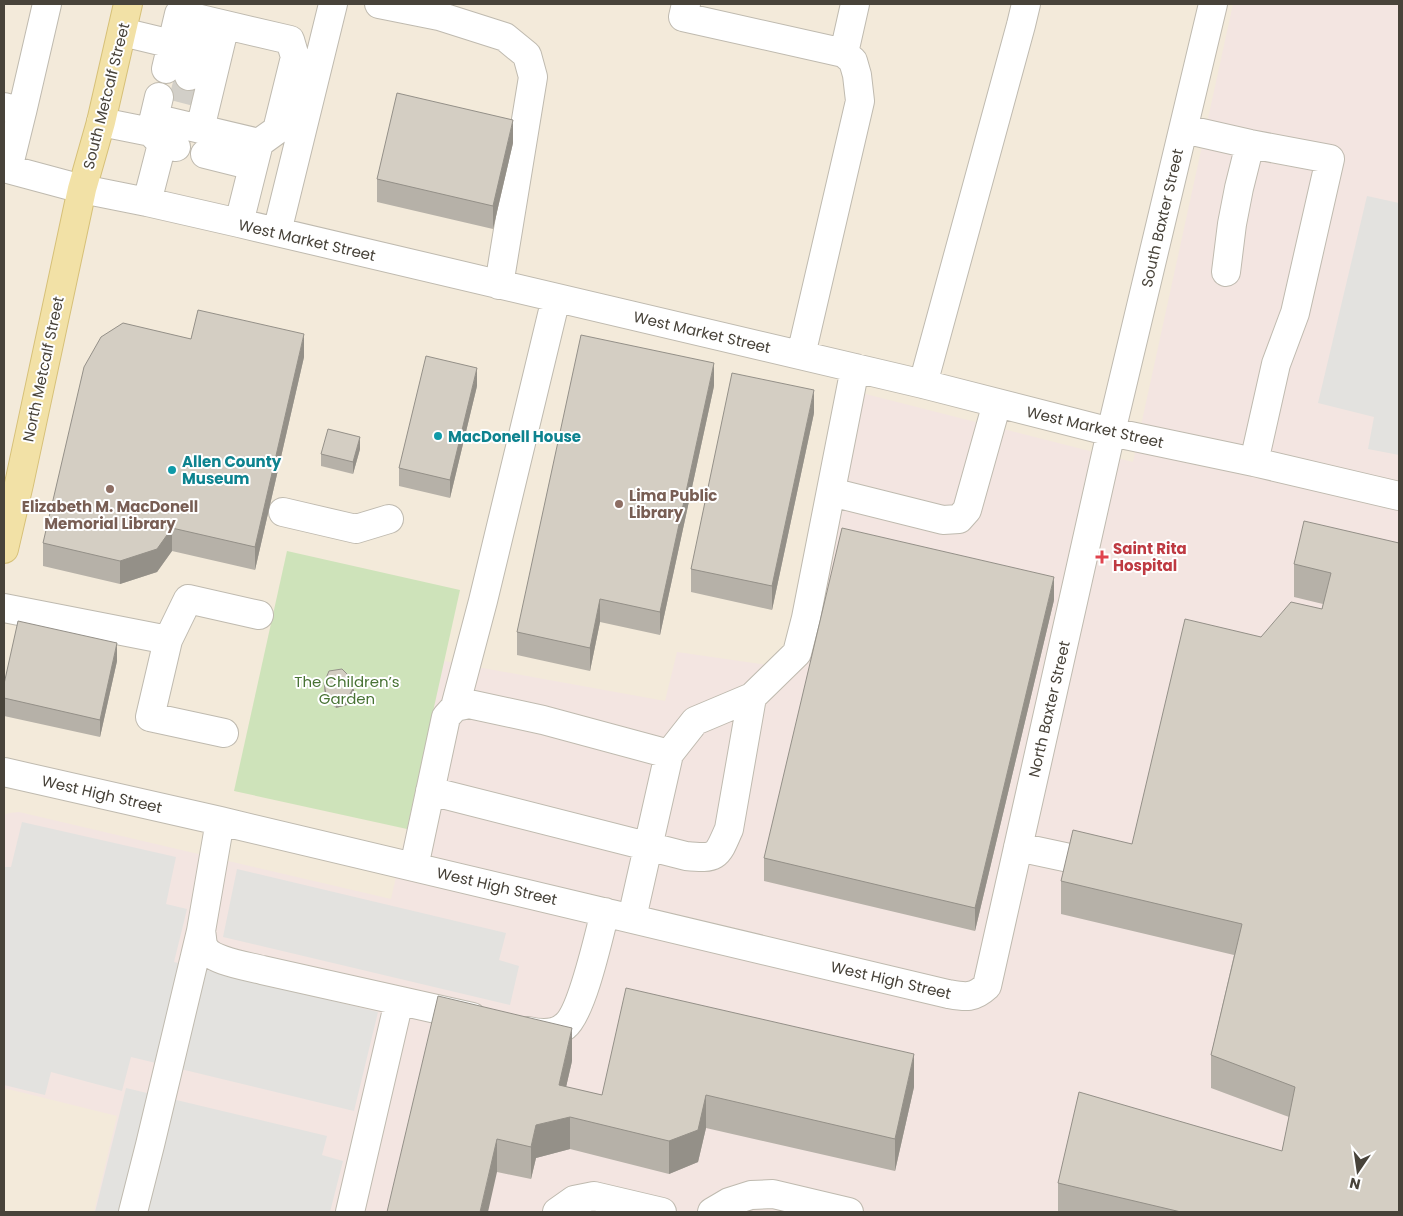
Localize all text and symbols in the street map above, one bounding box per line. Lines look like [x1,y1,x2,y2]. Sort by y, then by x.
street label: South Metcalf Street [78,20,134,172]
street label: South Baxter Street [1136,147,1188,289]
street label: West Market Street [236,214,378,266]
street label: North Metcalf Street [17,294,69,444]
street label: West Market Street [631,306,773,358]
street label: West Market Street [1024,401,1166,453]
place label: MacDonell House [448,426,581,447]
marker: MacDonell House [432,430,444,442]
place label: Allen County Museum [182,451,282,489]
marker: Allen County Museum [166,464,178,476]
marker: Elizabeth M. MacDonell Memorial Library [104,483,116,495]
place label: Lima Public Library [629,485,717,523]
place label: Elizabeth M. MacDonell Memorial Library [22,496,198,534]
marker: Lima Public Library [613,498,625,510]
place label: Saint Rita Hospital [1113,538,1187,576]
marker: Saint Rita Hospital [1095,550,1109,564]
street label: North Baxter Street [1023,639,1075,779]
park label: The Children’s Garden [294,671,400,709]
street label: West High Street [40,770,164,818]
street label: West High Street [435,862,559,910]
street label: West High Street [829,956,953,1004]
north arrow [1333,1146,1383,1196]
text: N [1348,1173,1362,1195]

